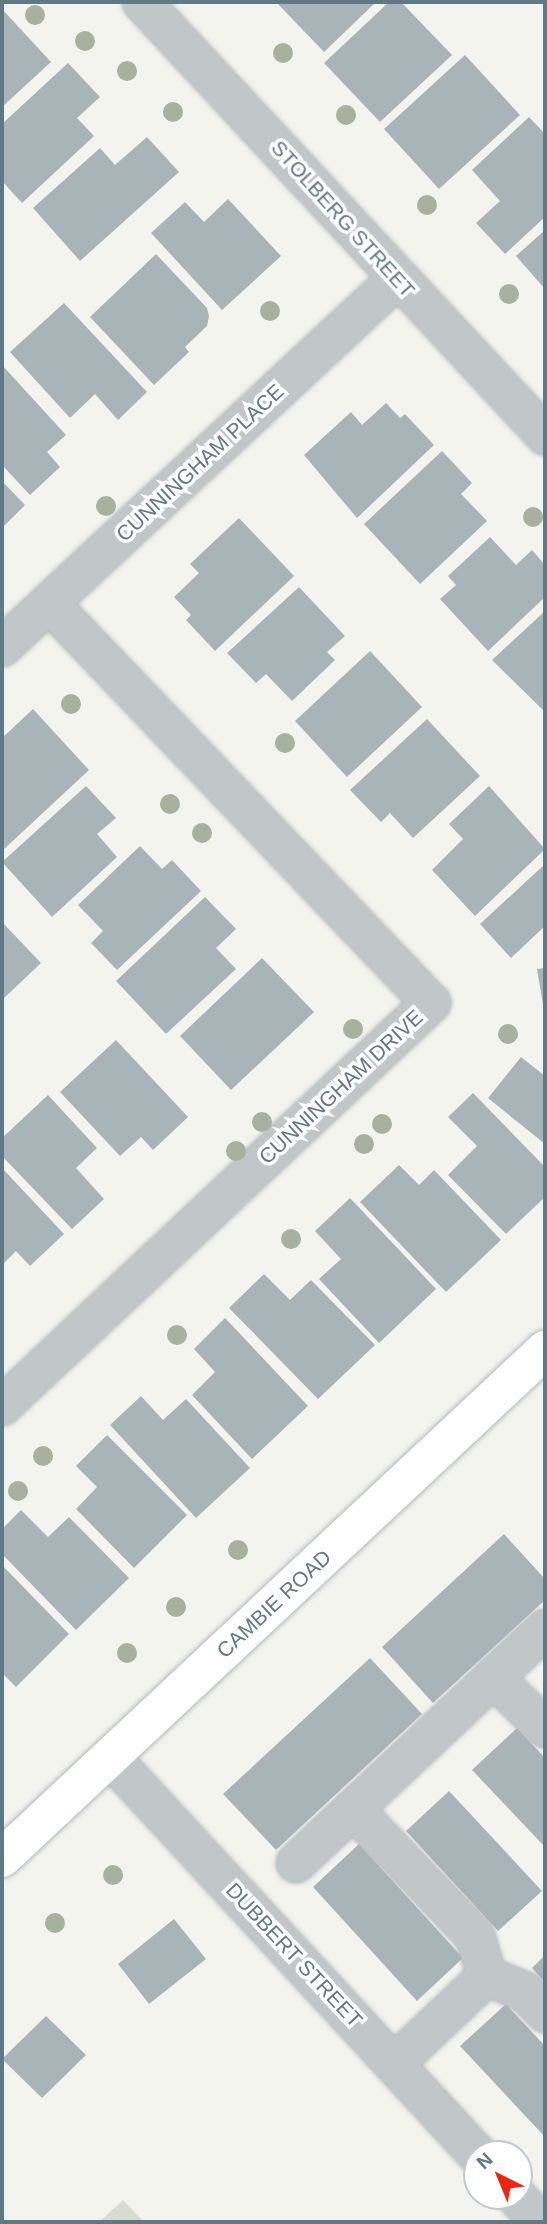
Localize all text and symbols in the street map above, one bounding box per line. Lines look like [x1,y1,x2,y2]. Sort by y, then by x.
street label: STOLBERG STREET [266,135,420,303]
street label: CUNNINGHAM PLACE [111,379,289,547]
street label: CUNNINGHAM DRIVE [254,1005,428,1169]
street label: CAMBIE ROAD [212,1545,336,1663]
street label: DUBBERT STREET [220,1877,368,2033]
north arrow [463,2140,533,2210]
text: N [473,2148,497,2173]

